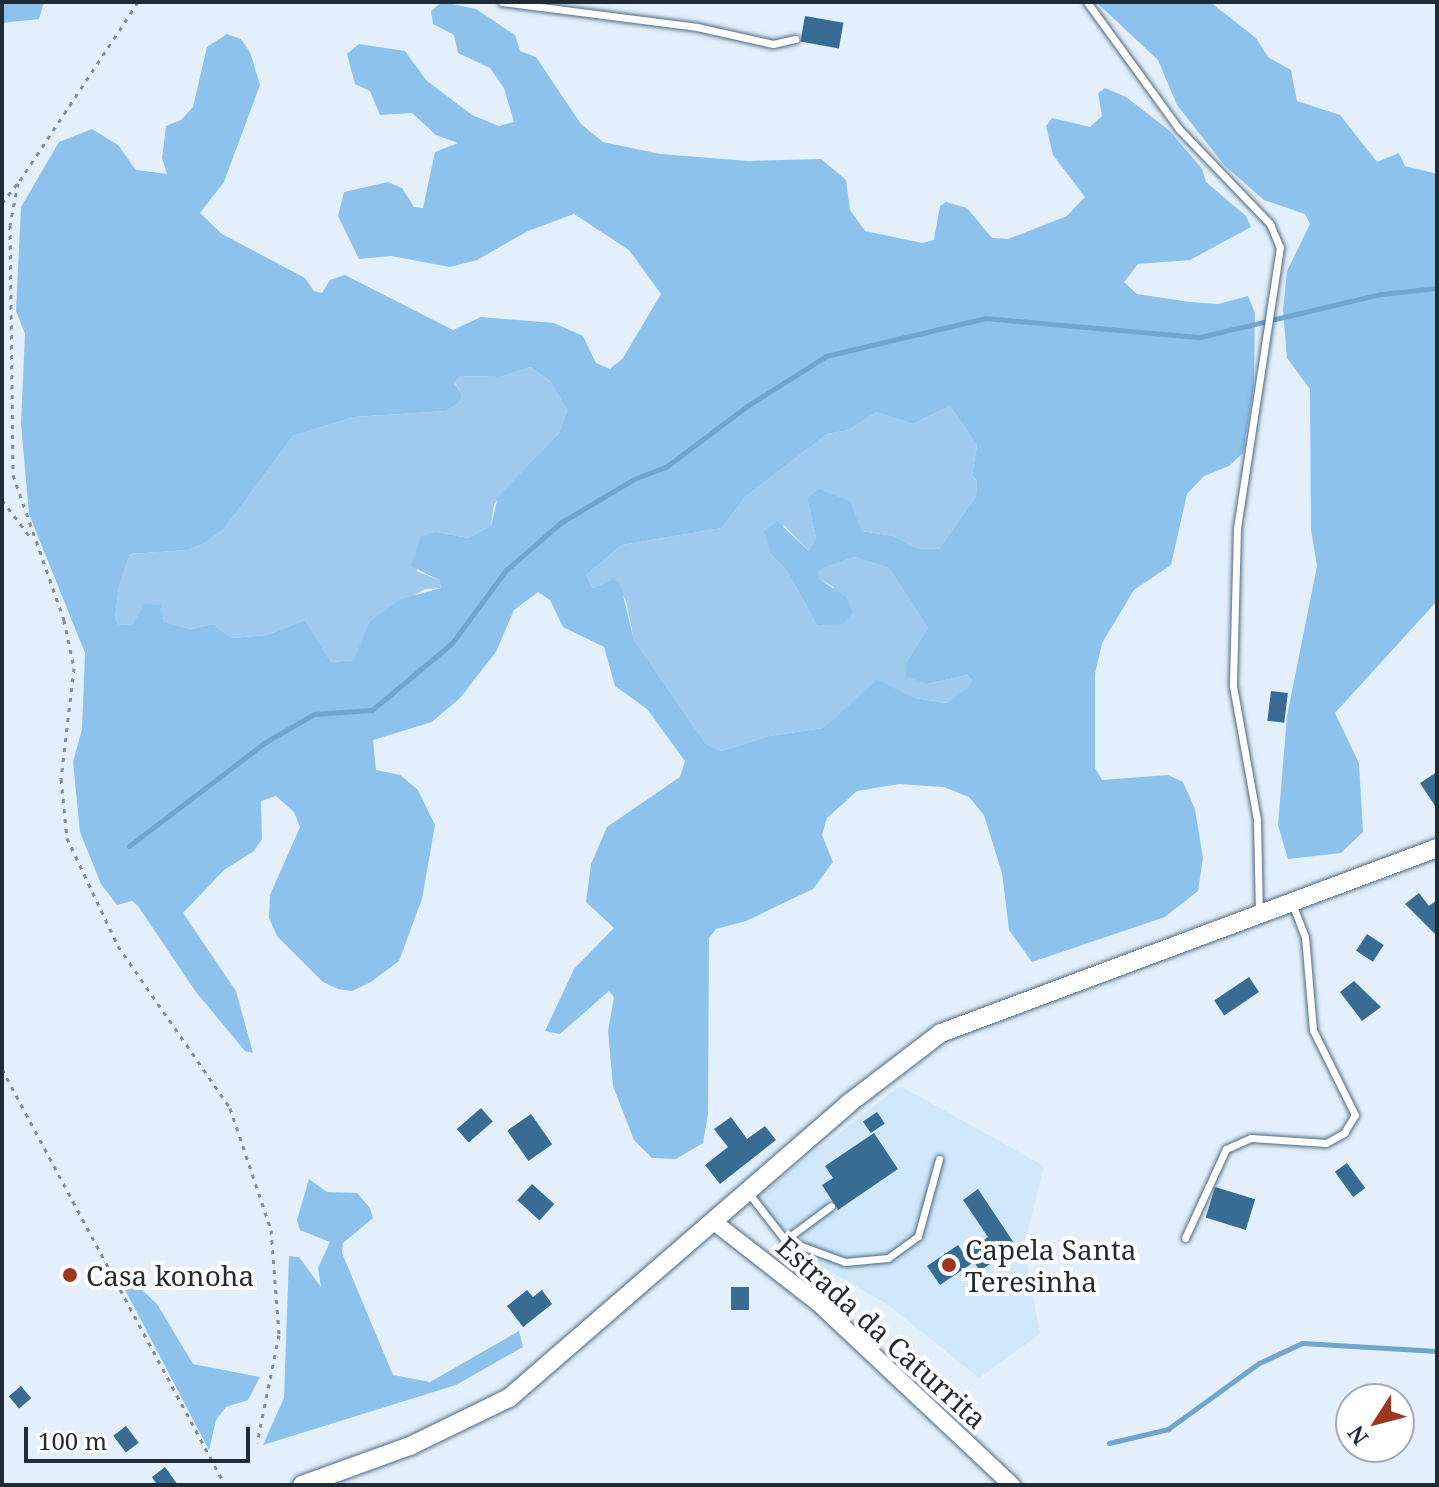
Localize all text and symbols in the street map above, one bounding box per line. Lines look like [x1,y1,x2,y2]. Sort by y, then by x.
street label: Estrada da Caturrita [770,1229,994,1435]
place label: Capela Santa Teresinha [965,1232,1137,1298]
marker: Capela Santa Teresinha [940,1256,958,1274]
place label: Casa konoha [86,1258,254,1292]
marker: Casa konoha [61,1266,79,1284]
north arrow [1335,1383,1415,1463]
scale bar [28,1411,254,1461]
text: N [1340,1420,1374,1452]
text: 100 m [38,1424,107,1457]

